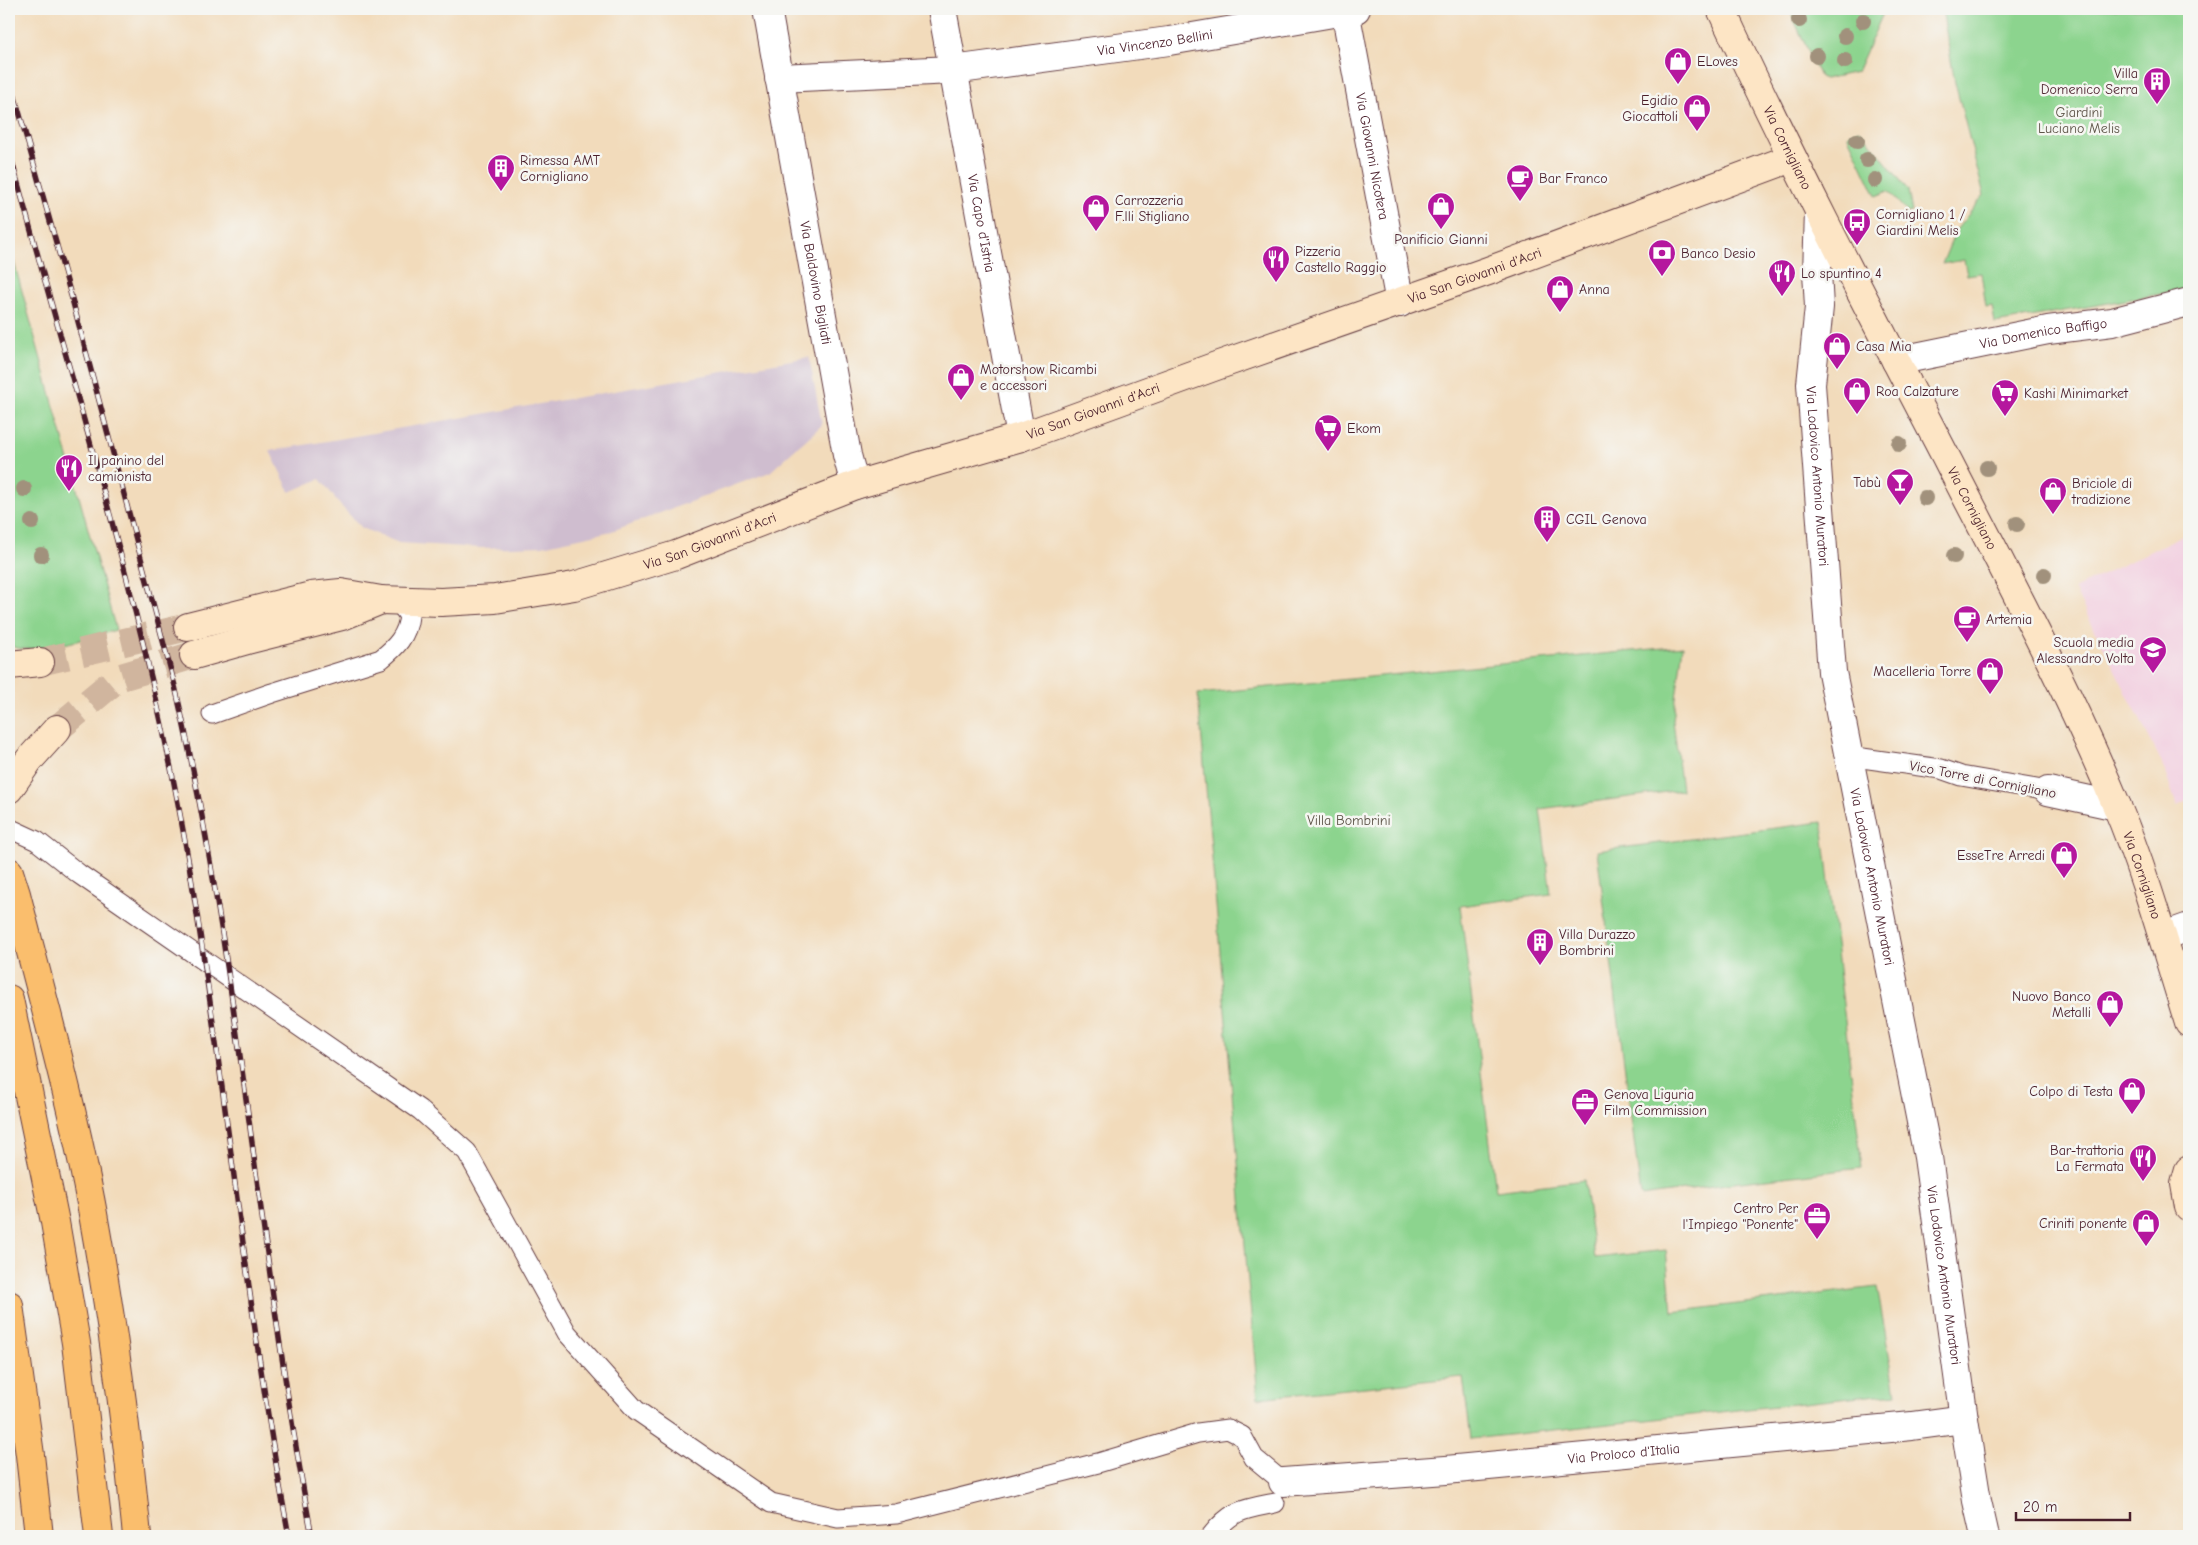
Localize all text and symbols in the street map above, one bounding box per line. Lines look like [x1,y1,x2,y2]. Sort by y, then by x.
street label: Via Vincenzo Bellini [1096,26,1214,60]
shop icon: ELoves [1663,46,1693,85]
place label: ELoves [1697,53,1738,70]
place label: Villa Domenico Serra [2041,65,2138,98]
building icon: Villa Domenico Serra [2142,66,2172,105]
street label: Via Giovanni Nicotera [1352,92,1392,221]
place label: Egidio Giocattoli [1622,92,1678,125]
shop icon: Egidio Giocattoli [1682,93,1712,132]
street label: Via Cornigliano [1759,103,1815,193]
park label: Giardini Luciano Melis [2038,104,2120,137]
place label: Rimessa AMT Cornigliano [520,152,601,185]
building icon: Rimessa AMT Cornigliano [486,153,516,192]
cafe icon: Bar Franco [1505,163,1535,202]
place label: Bar Franco [1539,170,1608,187]
street label: Via Capo d'Istria [964,173,998,274]
shop icon: Panificio Gianni [1426,191,1456,230]
place label: Carrozzeria F.lli Stigliano [1115,192,1190,225]
shop icon: Carrozzeria F.lli Stigliano [1081,193,1111,232]
place label: Cornigliano 1 / Giardini Melis [1876,206,1966,239]
bus stop icon: Cornigliano 1 / Giardini Melis [1842,207,1872,246]
street label: Via Baldovino Bigliati [796,220,835,346]
place label: Panificio Gianni [1394,231,1488,248]
bank icon: Banco Desio [1647,238,1677,277]
place label: Pizzeria Castello Raggio [1295,243,1386,276]
restaurant icon: Pizzeria Castello Raggio [1261,244,1291,283]
street label: Via San Giovanni d'Acri [1406,244,1544,307]
place label: Banco Desio [1681,245,1756,262]
restaurant icon: Lo spuntino 4 [1767,258,1797,297]
place label: Lo spuntino 4 [1801,265,1882,282]
shop icon: Anna [1545,274,1575,313]
place label: Anna [1579,281,1610,298]
street label: Via Domenico Baffigo [1978,315,2108,353]
shop icon: Casa Mia [1822,331,1852,370]
place label: Casa Mia [1856,338,1912,355]
place label: Motorshow Ricambi e accessori [980,361,1097,394]
shop icon: Motorshow Ricambi e accessori [946,362,976,401]
shop icon: Roa Calzature [1842,376,1872,415]
supermarket icon: Kashi Minimarket [1990,378,2020,417]
street label: Via San Giovanni d'Acri [1024,379,1162,443]
place label: Roa Calzature [1876,383,1959,400]
place label: Kashi Minimarket [2024,385,2129,402]
street label: Via Lodovico Antonio Muratori [1802,386,1832,567]
supermarket icon: Ekom [1313,413,1343,452]
place label: Ekom [1347,420,1381,437]
place label: Il panino del camionista [88,452,164,485]
restaurant icon: Il panino del camionista [54,453,84,492]
street label: Via Cornigliano [1943,464,2000,553]
bar icon: Tabù [1885,467,1915,506]
place label: Tabù [1853,474,1881,491]
place label: Briciole di tradizione [2071,475,2132,508]
shop icon: Briciole di tradizione [2038,476,2068,515]
building icon: CGIL Genova [1532,504,1562,543]
street label: Via San Giovanni d'Acri [641,509,779,573]
place label: CGIL Genova [1566,511,1647,528]
cafe icon: Artemia [1952,604,1982,643]
place label: Artemia [1986,611,2032,628]
place label: Scuola media Alessandro Volta [2036,634,2134,667]
school or university icon: Scuola media Alessandro Volta [2138,635,2168,674]
shop icon: Macelleria Torre [1975,656,2005,695]
place label: Macelleria Torre [1873,663,1971,680]
street label: Vico Torre di Cornigliano [1908,757,2058,802]
street label: Via Lodovico Antonio Muratori [1846,787,1898,967]
park label: Villa Bombrini [1307,812,1391,829]
street label: Via Cornigliano [2119,829,2165,921]
shop icon: EsseTre Arredi [2049,840,2079,879]
place label: EsseTre Arredi [1957,847,2045,864]
place label: Villa Durazzo Bombrini [1559,926,1635,959]
building icon: Villa Durazzo Bombrini [1525,927,1555,966]
place label: Nuovo Banco Metalli [2012,988,2091,1021]
shop icon: Nuovo Banco Metalli [2095,989,2125,1028]
shop icon: Colpo di Testa [2117,1076,2147,1115]
place label: Colpo di Testa [2029,1083,2113,1100]
place label: Genova Liguria Film Commission [1604,1086,1707,1119]
office icon: Genova Liguria Film Commission [1570,1087,1600,1126]
place label: Bar-trattoria La Fermata [2050,1142,2124,1175]
restaurant icon: Bar-trattoria La Fermata [2128,1143,2158,1182]
street label: Via Lodovico Antonio Muratori [1923,1185,1964,1366]
place label: Centro Per l'Impiego "Ponente" [1683,1200,1798,1233]
office icon: Centro Per l'Impiego "Ponente" [1802,1201,1832,1240]
shop icon: Criniti ponente [2131,1208,2161,1247]
place label: Criniti ponente [2039,1215,2127,1232]
street label: Via Proloco d'Italia [1567,1440,1681,1467]
scale bar [2016,1490,2129,1522]
text: 20 m [2023,1498,2057,1516]

